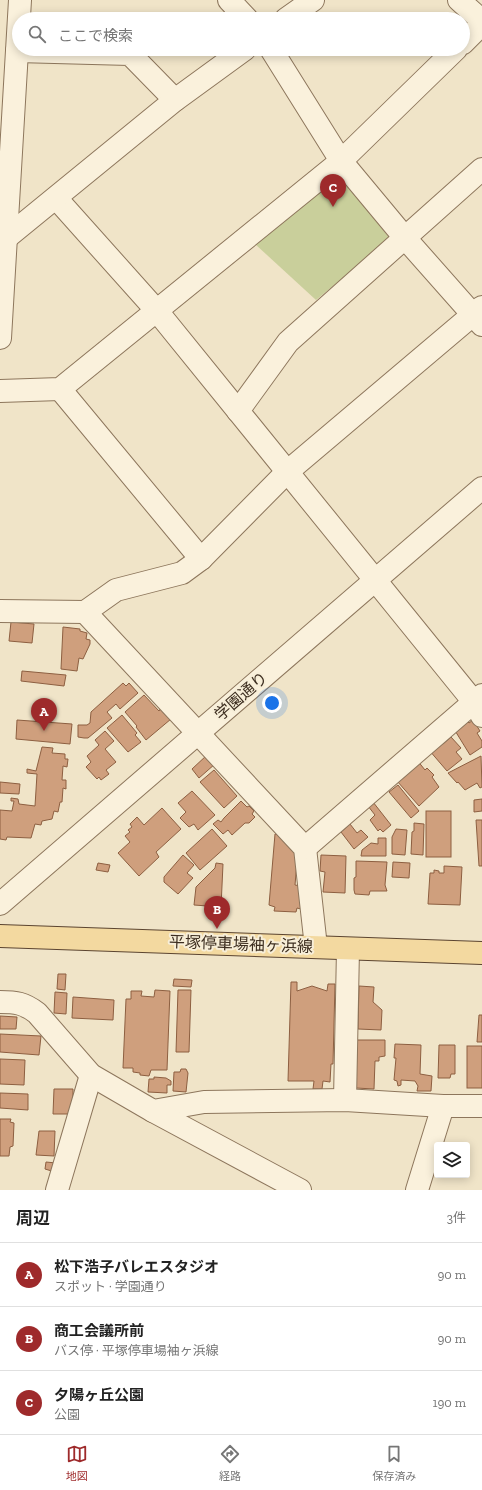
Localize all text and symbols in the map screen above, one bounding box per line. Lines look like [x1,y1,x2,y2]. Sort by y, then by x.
search box [12,12,470,56]
icon: search [26,23,48,45]
text: ここで検索 [58,27,133,45]
pin: C [320,174,346,207]
street label: 学園通り [211,668,271,724]
your location [262,693,282,713]
pin: A [31,698,57,731]
pin: B [204,896,230,929]
street label: 平塚停車場袖ヶ浜線 [169,932,313,956]
map controls [434,1142,470,1178]
button: layers [434,1142,470,1178]
text: 周辺 [16,1208,50,1228]
text: 3件 [447,1210,466,1225]
text: 松下浩子バレエスタジオ [54,1258,219,1276]
text: A [25,1267,33,1282]
text: 90 m [437,1267,466,1282]
text: スポット · 学園通り [54,1279,167,1294]
text: 商工会議所前 [54,1322,144,1340]
text: B [25,1331,33,1346]
text: 90 m [437,1331,466,1346]
text: バス停 · 平塚停車場袖ヶ浜線 [54,1343,219,1358]
text: 夕陽ヶ丘公園 [54,1386,144,1404]
text: C [25,1395,33,1410]
text: 190 m [432,1395,466,1410]
text: 公園 [54,1407,80,1422]
tab: 地図 [66,1443,88,1483]
tab: 経路 [219,1443,241,1483]
tab: 保存済み [372,1443,416,1483]

